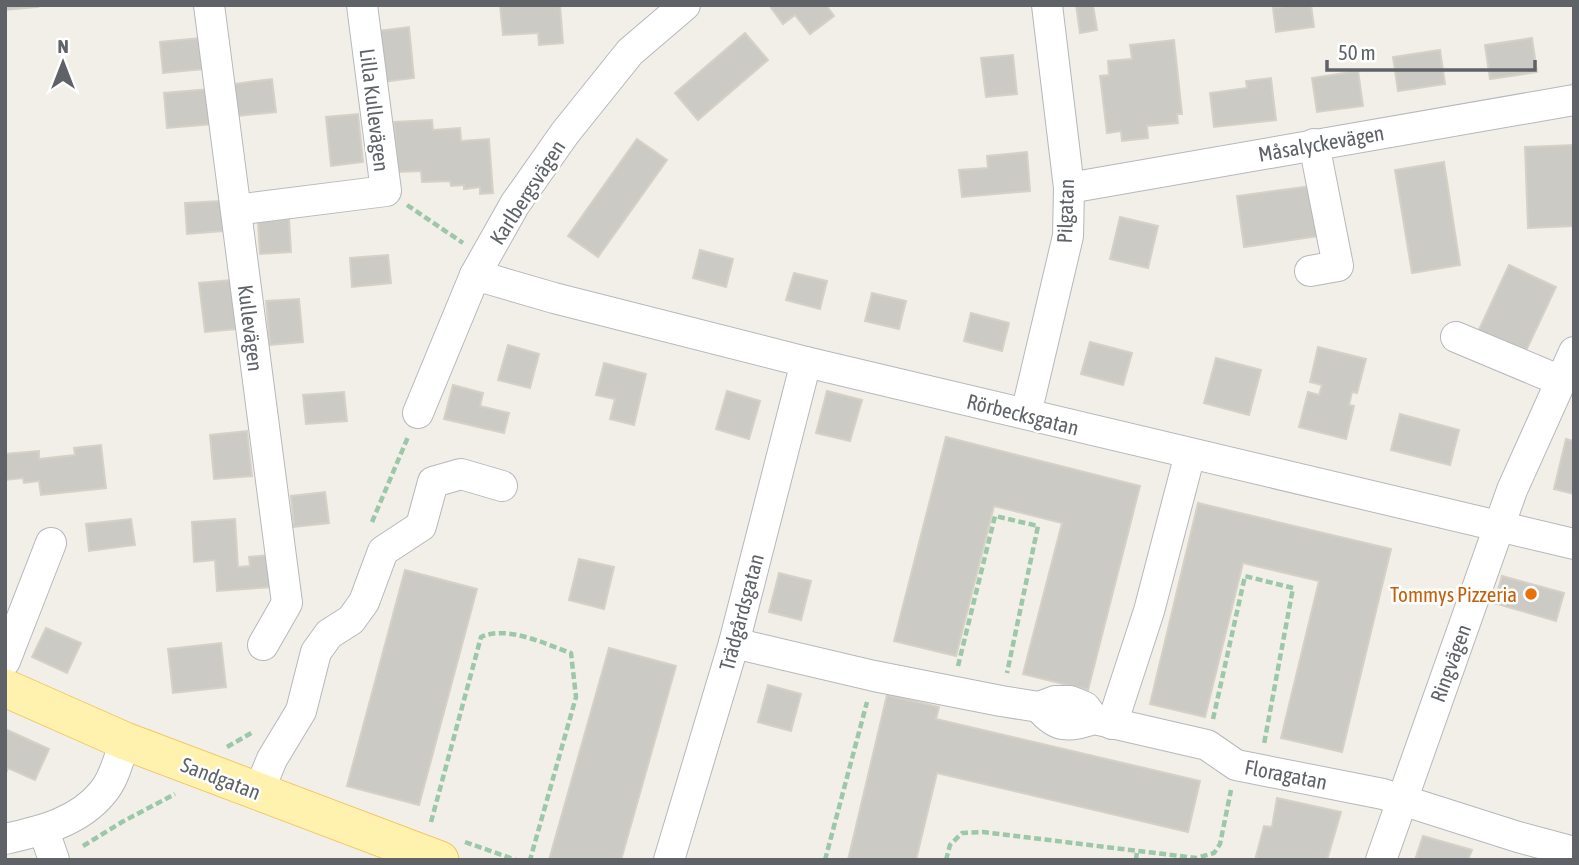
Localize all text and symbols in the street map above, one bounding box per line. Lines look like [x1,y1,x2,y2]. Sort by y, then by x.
north arrow [28,28,98,98]
scale bar [1327,28,1535,72]
text: N [57,35,69,57]
text: 50 m [1338,40,1376,64]
street label: Lilla Kullevägen [356,47,394,173]
street label: Måsalyckevägen [1256,120,1386,166]
street label: Karlbergsvägen [484,135,570,249]
street label: Pilgatan [1052,178,1078,244]
street label: Kullevägen [234,283,268,373]
street label: Rörbecksgatan [964,388,1082,440]
street label: Trädgårdsgatan [714,551,768,673]
place label: Tommys Pizzeria [1390,582,1517,606]
marker: Tommys Pizzeria [1523,586,1539,602]
street label: Ringvägen [1425,621,1475,705]
street label: Sandgatan [178,752,264,804]
street label: Floragatan [1243,754,1329,794]

